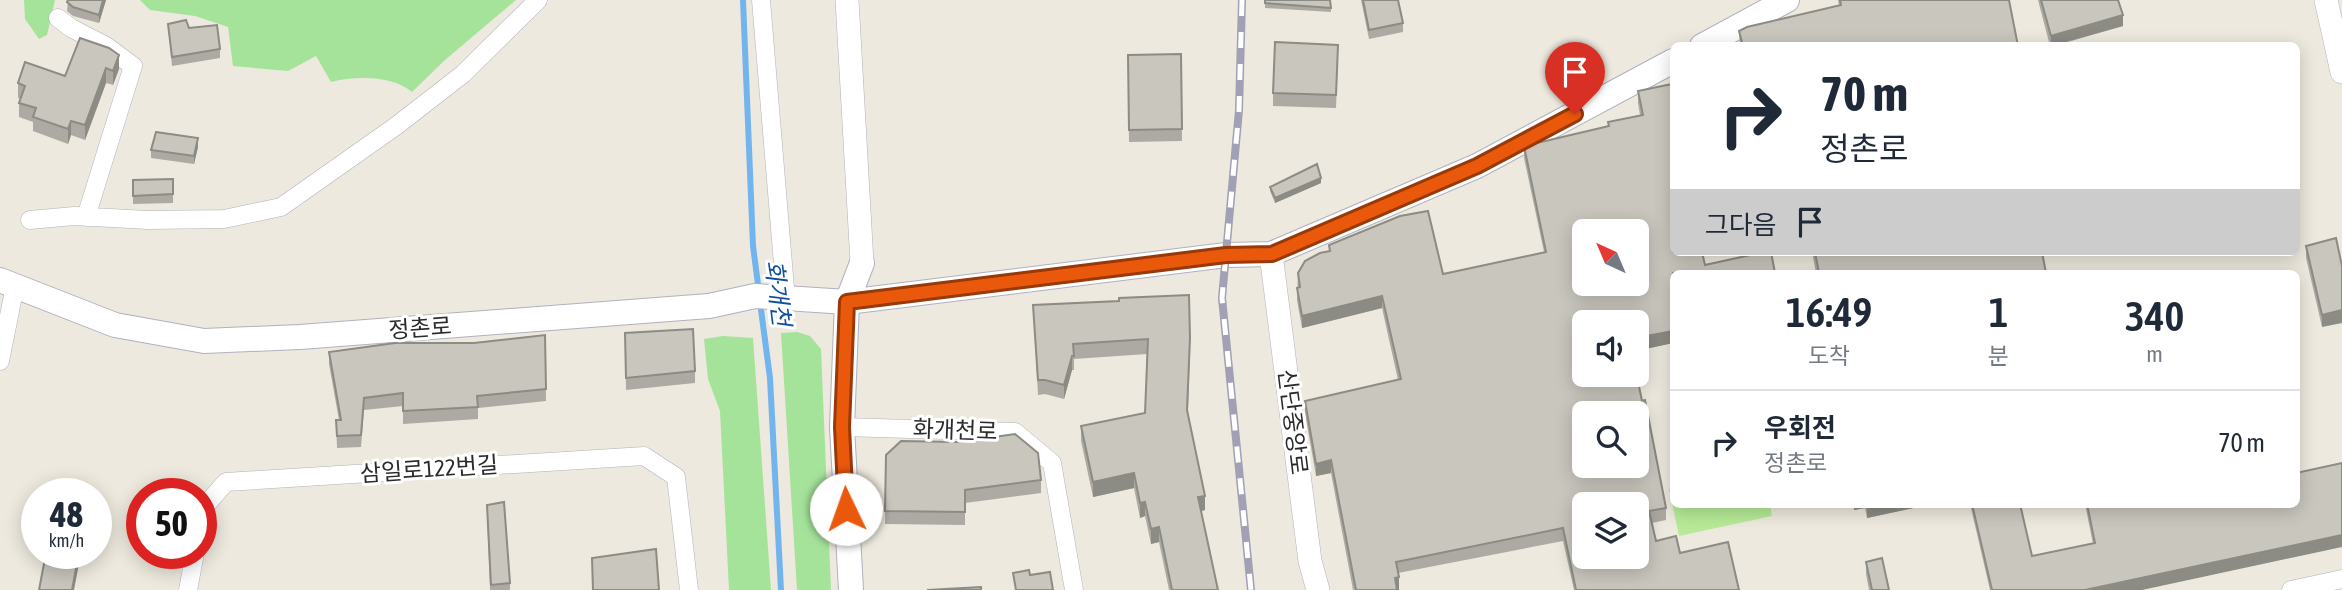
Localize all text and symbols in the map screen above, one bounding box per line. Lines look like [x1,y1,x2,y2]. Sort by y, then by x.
pin [1545,42,1605,114]
icon: arrive [1556,53,1594,91]
text: 70 m [1820,65,1908,121]
icon: right [1705,70,1796,161]
text: 정촌로 [1820,130,1908,167]
icon: arrive [1791,203,1829,241]
text: 그다음 [1705,210,1777,240]
north arrow [1572,219,1648,296]
map controls [1572,219,1649,569]
water label: 화개천 [761,258,796,330]
text: 16:49 [1786,288,1872,336]
text: 1 [1989,288,2008,336]
text: 340 [2125,292,2184,340]
button: sound [1572,310,1649,387]
street label: 정촌로 [387,313,453,343]
text: m [2146,341,2163,367]
text: 도착 [1808,343,1850,369]
text: 분 [1988,343,2009,369]
street label: 산단중앙로 [1274,368,1312,476]
button: search [1572,401,1649,478]
text: 우회전 [1764,413,1836,443]
street label: 화개천로 [912,416,998,444]
icon: right [1705,424,1743,462]
text: 70 m [2218,428,2265,458]
text: 정촌로 [1764,450,1827,476]
street label: 삼일로122번길 [359,451,499,487]
position arrow [809,472,883,546]
speed limit sign: 50 [126,478,217,569]
button: layers [1572,492,1649,569]
text: 48 [50,494,83,534]
text: km/h [49,530,84,551]

